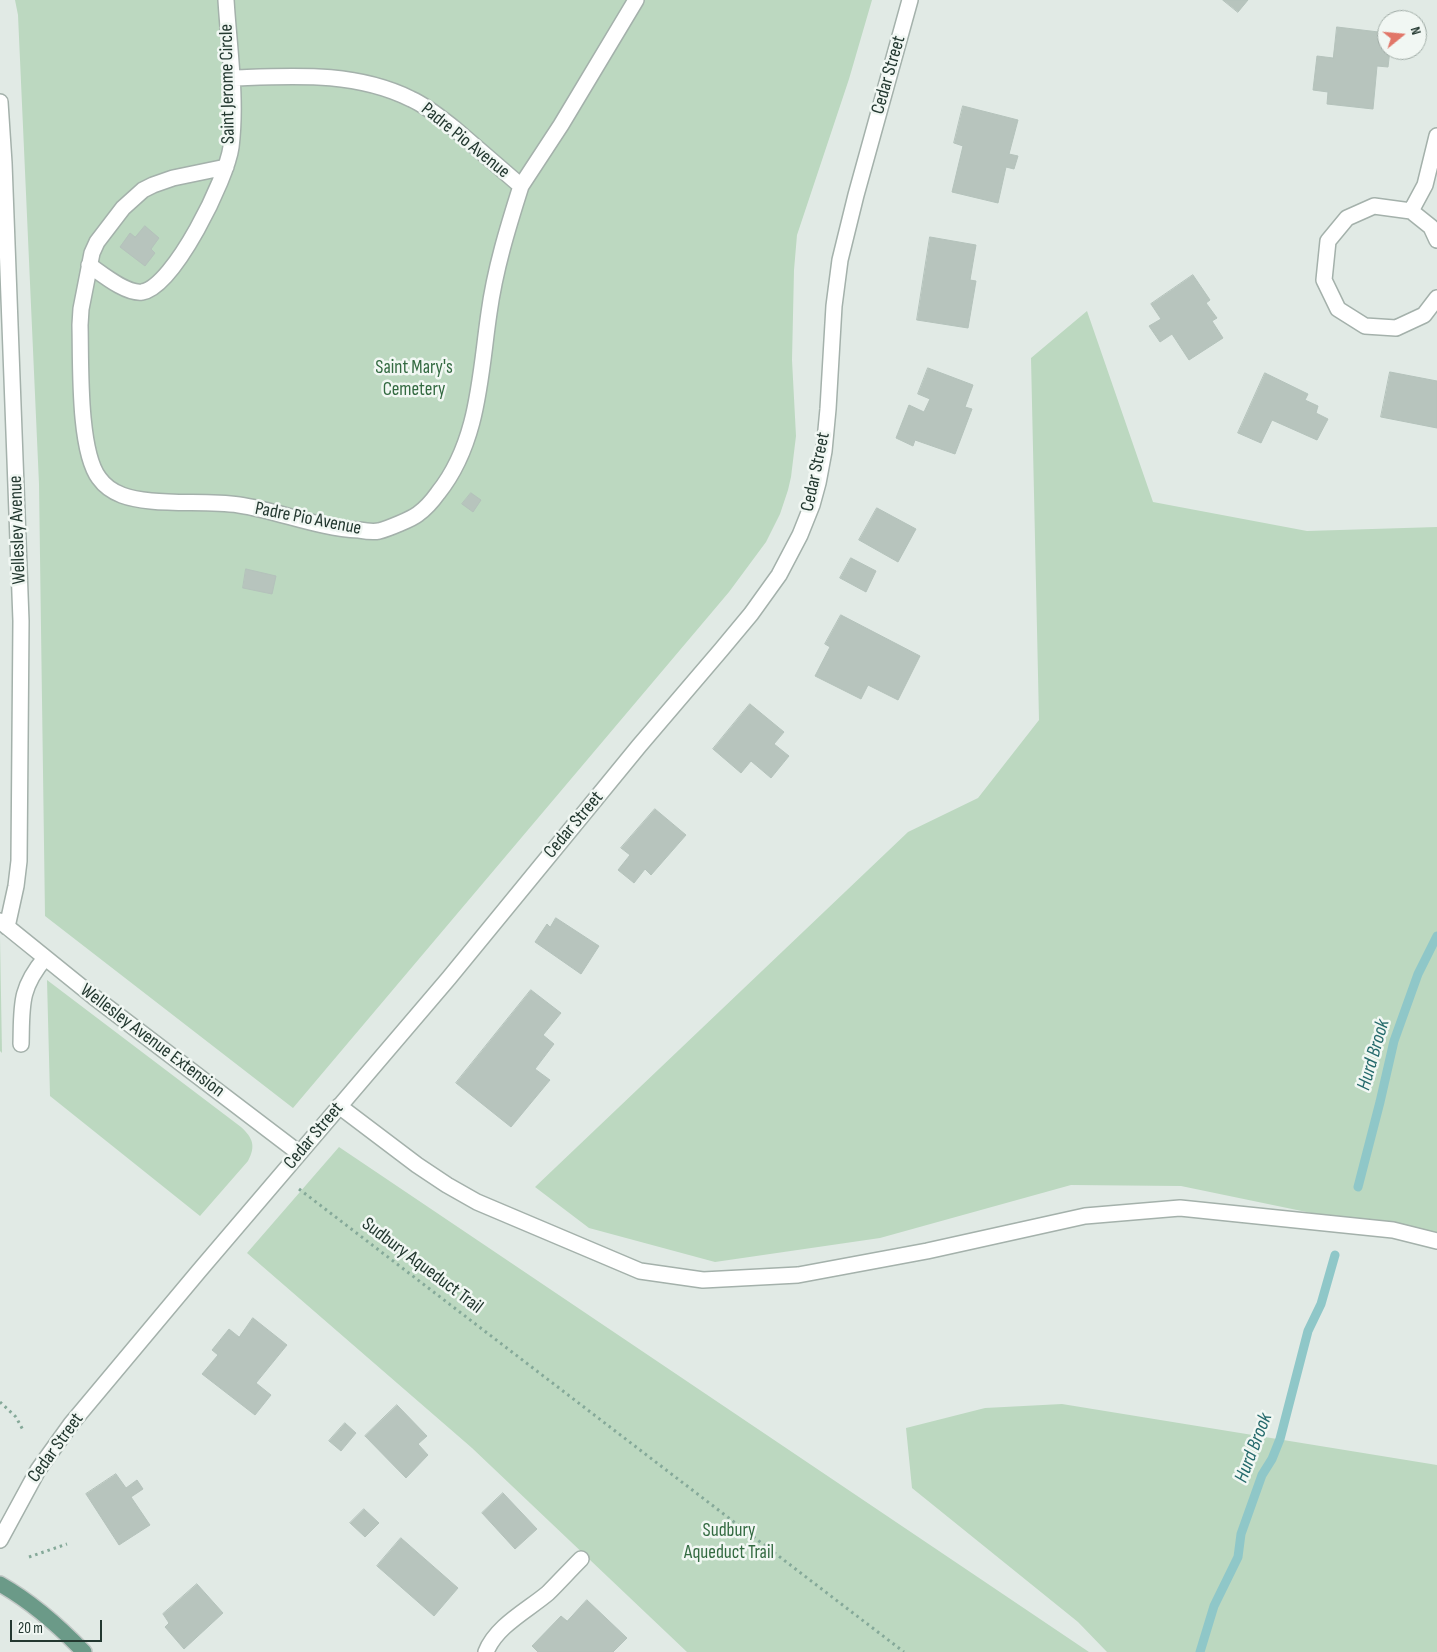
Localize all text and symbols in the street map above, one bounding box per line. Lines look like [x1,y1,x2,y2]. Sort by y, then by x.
north arrow [1377,10,1427,60]
street label: Saint Jerome Circle [216,24,240,144]
text: N [1407,25,1425,37]
street label: Cedar Street [867,33,911,117]
street label: Padre Pio Avenue [416,98,514,184]
park label: Saint Mary's Cemetery [375,357,453,401]
street label: Cedar Street [796,430,836,514]
street label: Wellesley Avenue [5,475,31,585]
street label: Padre Pio Avenue [253,498,363,540]
street label: Cedar Street [539,787,609,863]
street label: Wellesley Avenue Extension [75,979,229,1103]
water label: Hurd Brook [1352,1017,1396,1093]
street label: Cedar Street [279,1098,349,1174]
street label: Sudbury Aqueduct Trail [357,1213,487,1319]
street label: Cedar Street [23,1409,89,1487]
water label: Hurd Brook [1230,1410,1278,1486]
park label: Sudbury Aqueduct Trail [684,1520,774,1564]
scale bar [12,1610,105,1642]
text: 20 m [18,1619,43,1638]

